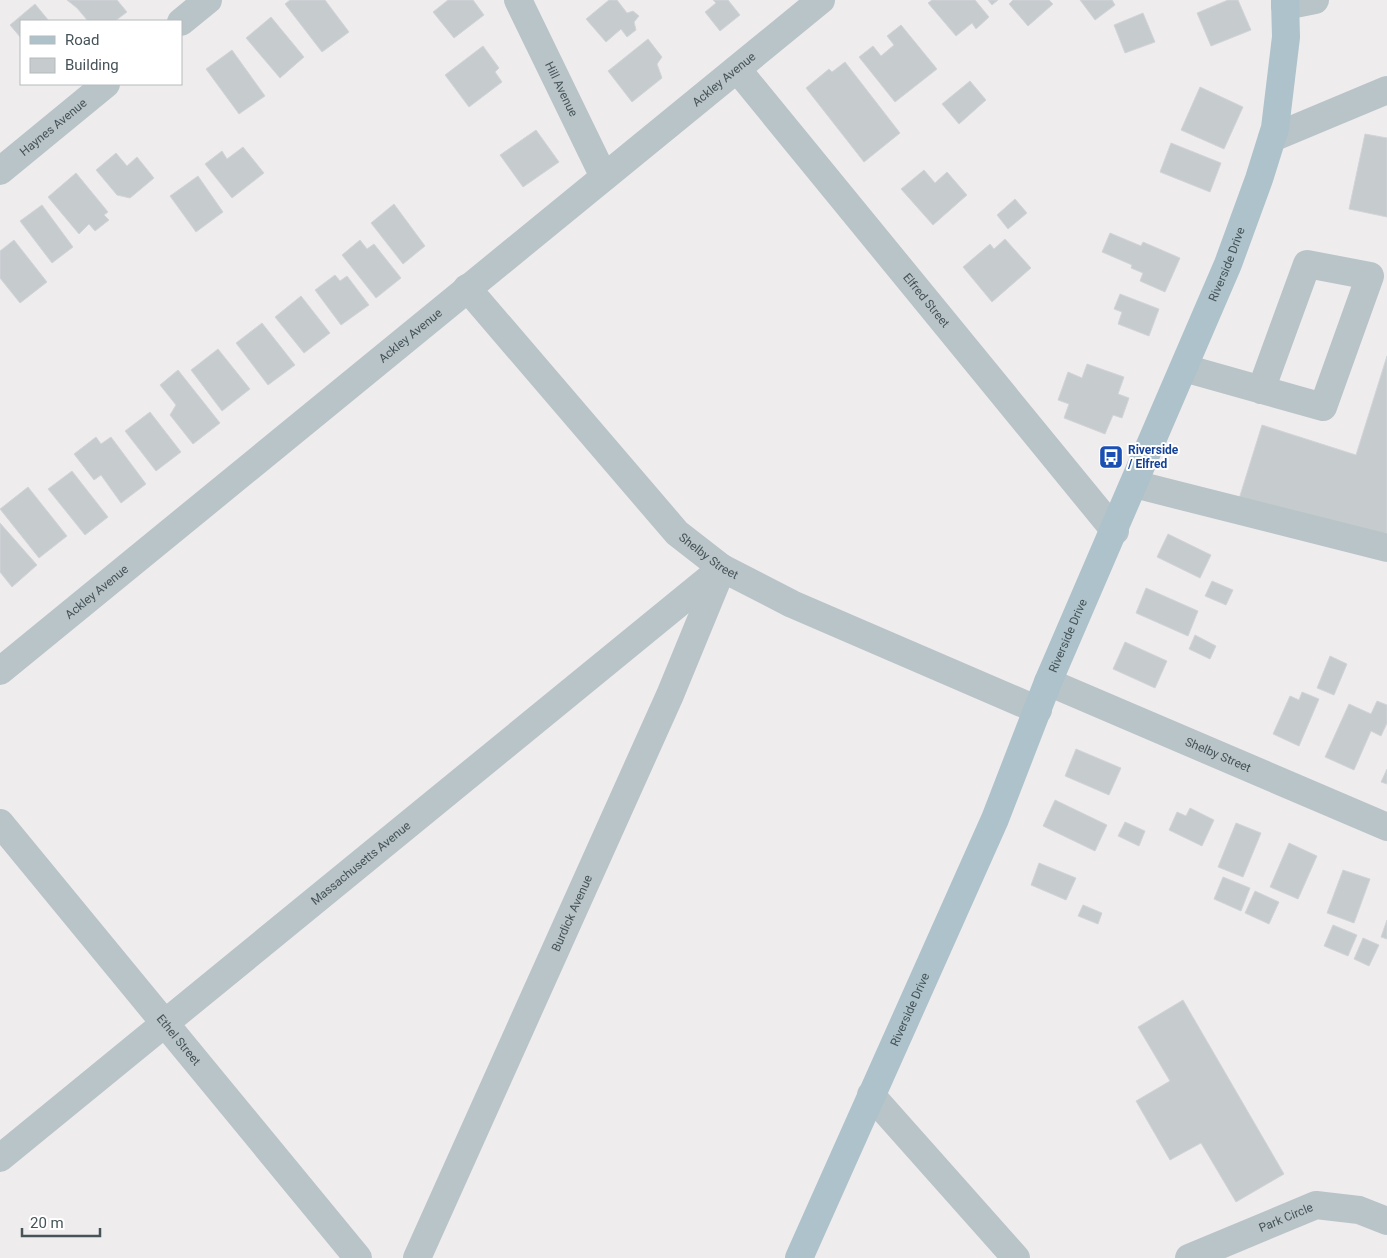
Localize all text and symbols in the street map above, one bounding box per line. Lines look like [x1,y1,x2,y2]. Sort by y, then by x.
legend [20,20,182,85]
text: Road [65,31,99,49]
street label: Ackley Avenue [690,49,758,109]
text: Building [65,56,119,74]
street label: Hill Avenue [542,59,581,119]
street label: Haynes Avenue [17,96,90,159]
street label: Riverside Drive [1206,225,1248,304]
street label: Elfred Street [900,271,953,330]
street label: Ackley Avenue [376,306,445,366]
place label: Riverside / Elfred [1127,443,1179,471]
bus stop icon: Riverside / Elfred [1098,444,1124,470]
street label: Shelby Street [676,530,741,582]
street label: Ackley Avenue [62,562,131,622]
street label: Riverside Drive [1046,597,1090,675]
street label: Shelby Street [1183,735,1253,775]
street label: Massachusetts Avenue [308,818,413,908]
street label: Burdick Avenue [549,873,595,954]
street label: Riverside Drive [887,971,932,1048]
street label: Ethel Street [154,1012,204,1068]
street label: Park Circle [1257,1200,1315,1235]
scale bar [22,1206,100,1238]
text: 20 m [30,1214,64,1232]

